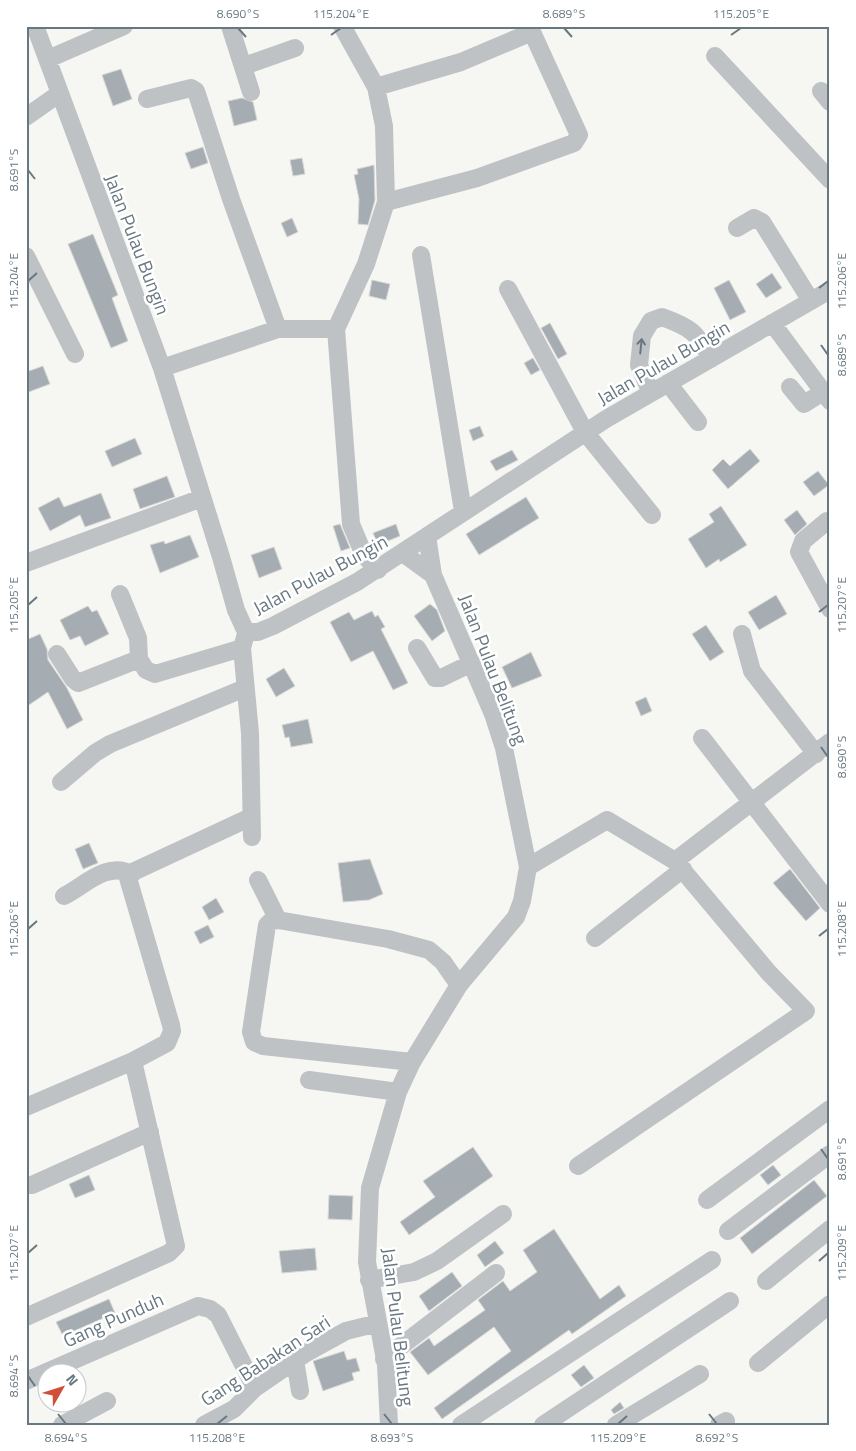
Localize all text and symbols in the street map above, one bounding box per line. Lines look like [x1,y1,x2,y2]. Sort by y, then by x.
text: 8.690°S [217,4,259,23]
text: 115.204°E [313,4,369,23]
text: 8.689°S [543,4,585,23]
text: 115.205°E [713,4,769,23]
text: 8.691°S [4,149,23,191]
street label: Jalan Pulau Bungin [98,169,178,319]
text: 115.204°E [4,253,23,309]
text: 115.206°E [832,253,851,309]
street label: Jalan Pulau Bungin [591,312,735,412]
text: 8.689°S [832,334,851,376]
one-way arrow [636,339,646,355]
street label: Jalan Pulau Bungin [247,526,393,622]
text: 115.205°E [4,577,23,633]
text: 115.207°E [832,577,851,633]
street label: Jalan Pulau Belitung [452,589,536,749]
text: 8.690°S [832,736,851,778]
text: 115.206°E [4,901,23,957]
text: 115.208°E [832,901,851,957]
text: 8.691°S [832,1138,851,1180]
text: 115.207°E [4,1225,23,1281]
text: 115.209°E [832,1225,851,1281]
street label: Jalan Pulau Belitung [375,1246,423,1408]
street label: Gang Punduh [58,1284,168,1354]
street label: Gang Babakan Sari [194,1307,336,1413]
text: 8.694°S [4,1355,23,1397]
north arrow [38,1364,88,1414]
text: N [61,1369,84,1390]
text: 8.694°S [45,1428,87,1447]
text: 115.208°E [189,1428,245,1447]
text: 8.693°S [371,1428,413,1447]
text: 115.209°E [590,1428,646,1447]
text: 8.692°S [696,1428,738,1447]

